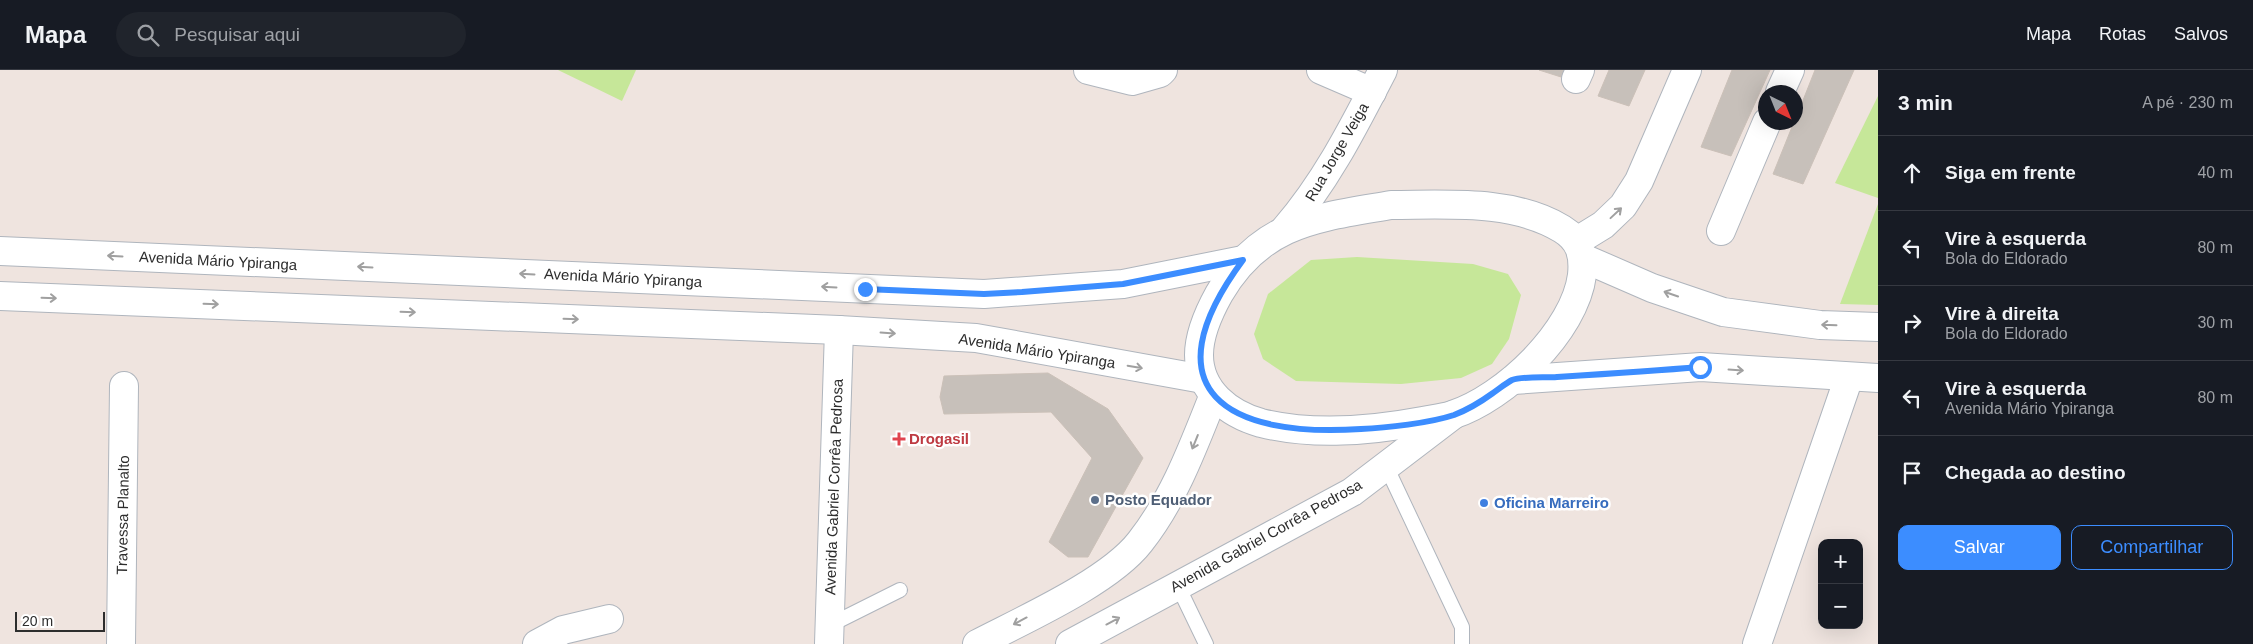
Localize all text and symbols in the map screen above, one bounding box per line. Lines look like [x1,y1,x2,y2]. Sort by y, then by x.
search box [116,12,466,57]
text: Mapa [25,21,86,48]
icon: search [134,21,162,49]
text: Pesquisar aqui [174,24,300,45]
text: Mapa [2026,24,2071,44]
text: Rotas [2099,24,2146,44]
text: Salvos [2174,24,2228,44]
north arrow [1758,85,1803,130]
text: 3 min [1898,91,1953,114]
text: A pé · 230 m [2142,94,2233,111]
street label: Rua Jorge Veiga [1301,99,1372,204]
icon: ahead [1898,159,1926,187]
text: Siga em frente [1945,162,2076,183]
text: 40 m [2197,164,2233,181]
one-way arrow [1609,207,1622,219]
text: Vire à esquerda [1945,228,2086,249]
icon: left [1898,234,1926,262]
text: 80 m [2197,239,2233,256]
street label: Avenida Mário Ypiranga [138,248,298,273]
text: Bola do Eldorado [1945,250,2068,267]
one-way arrow [107,251,124,261]
one-way arrow [357,262,373,272]
street label: Avenida Mário Ypiranga [543,265,703,290]
one-way arrow [519,270,535,279]
route end [854,278,877,301]
one-way arrow [821,283,837,292]
one-way arrow [1663,289,1679,298]
one-way arrow [40,293,56,302]
one-way arrow [202,299,219,309]
text: Vire à direita [1945,303,2059,324]
one-way arrow [400,308,416,317]
icon: right [1898,309,1926,337]
one-way arrow [563,314,579,323]
text: 30 m [2197,314,2233,331]
one-way arrow [1822,321,1838,330]
text: Bola do Eldorado [1945,325,2068,342]
one-way arrow [879,328,895,337]
street label: Avenida Mário Ypiranga [958,330,1117,371]
route start [1689,356,1712,379]
one-way arrow [1127,362,1143,372]
one-way arrow [1728,365,1744,374]
street label: Avenida Gabriel Corrêa Pedrosa [821,378,846,595]
text: Vire à esquerda [1945,378,2086,399]
icon: left [1898,384,1926,412]
text: 80 m [2197,389,2233,406]
text: Avenida Mário Ypiranga [1945,400,2114,417]
place label: Drogasil [909,430,969,447]
marker: Drogasil [893,433,905,445]
one-way arrow [1189,434,1199,449]
street label: Travessa Planalto [113,455,132,575]
icon: arrive [1898,459,1926,487]
text: Chegada ao destino [1945,462,2126,483]
street label: Avenida Gabriel Corrêa Pedrosa [1167,475,1365,595]
place label: Posto Equador [1105,491,1212,508]
marker: Posto Equador [1089,494,1101,506]
place label: Oficina Marreiro [1494,494,1609,511]
marker: Oficina Marreiro [1478,497,1490,509]
button: Salvar [1898,525,2061,570]
button: Compartilhar [2071,525,2233,570]
map controls [1818,539,1863,629]
button: + [1818,539,1863,584]
button: − [1818,584,1863,629]
scale bar [15,609,105,632]
text: 20 m [22,613,53,629]
one-way arrow [1105,616,1120,626]
one-way arrow [1013,617,1028,626]

